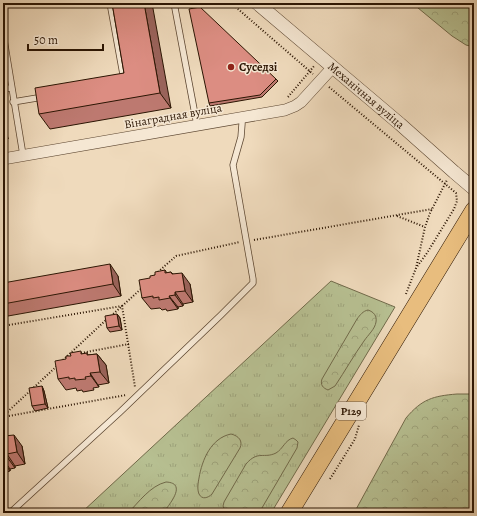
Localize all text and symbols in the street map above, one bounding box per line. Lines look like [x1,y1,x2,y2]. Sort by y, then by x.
scale bar [28,26,103,52]
text: 50 m [34,32,58,48]
street label: Механічная вуліца [324,58,408,133]
place label: Суседзі [239,59,278,75]
marker: Суседзі [226,62,236,72]
street label: Вінаградная вуліца [123,99,224,132]
road number: Р129 [336,402,366,420]

